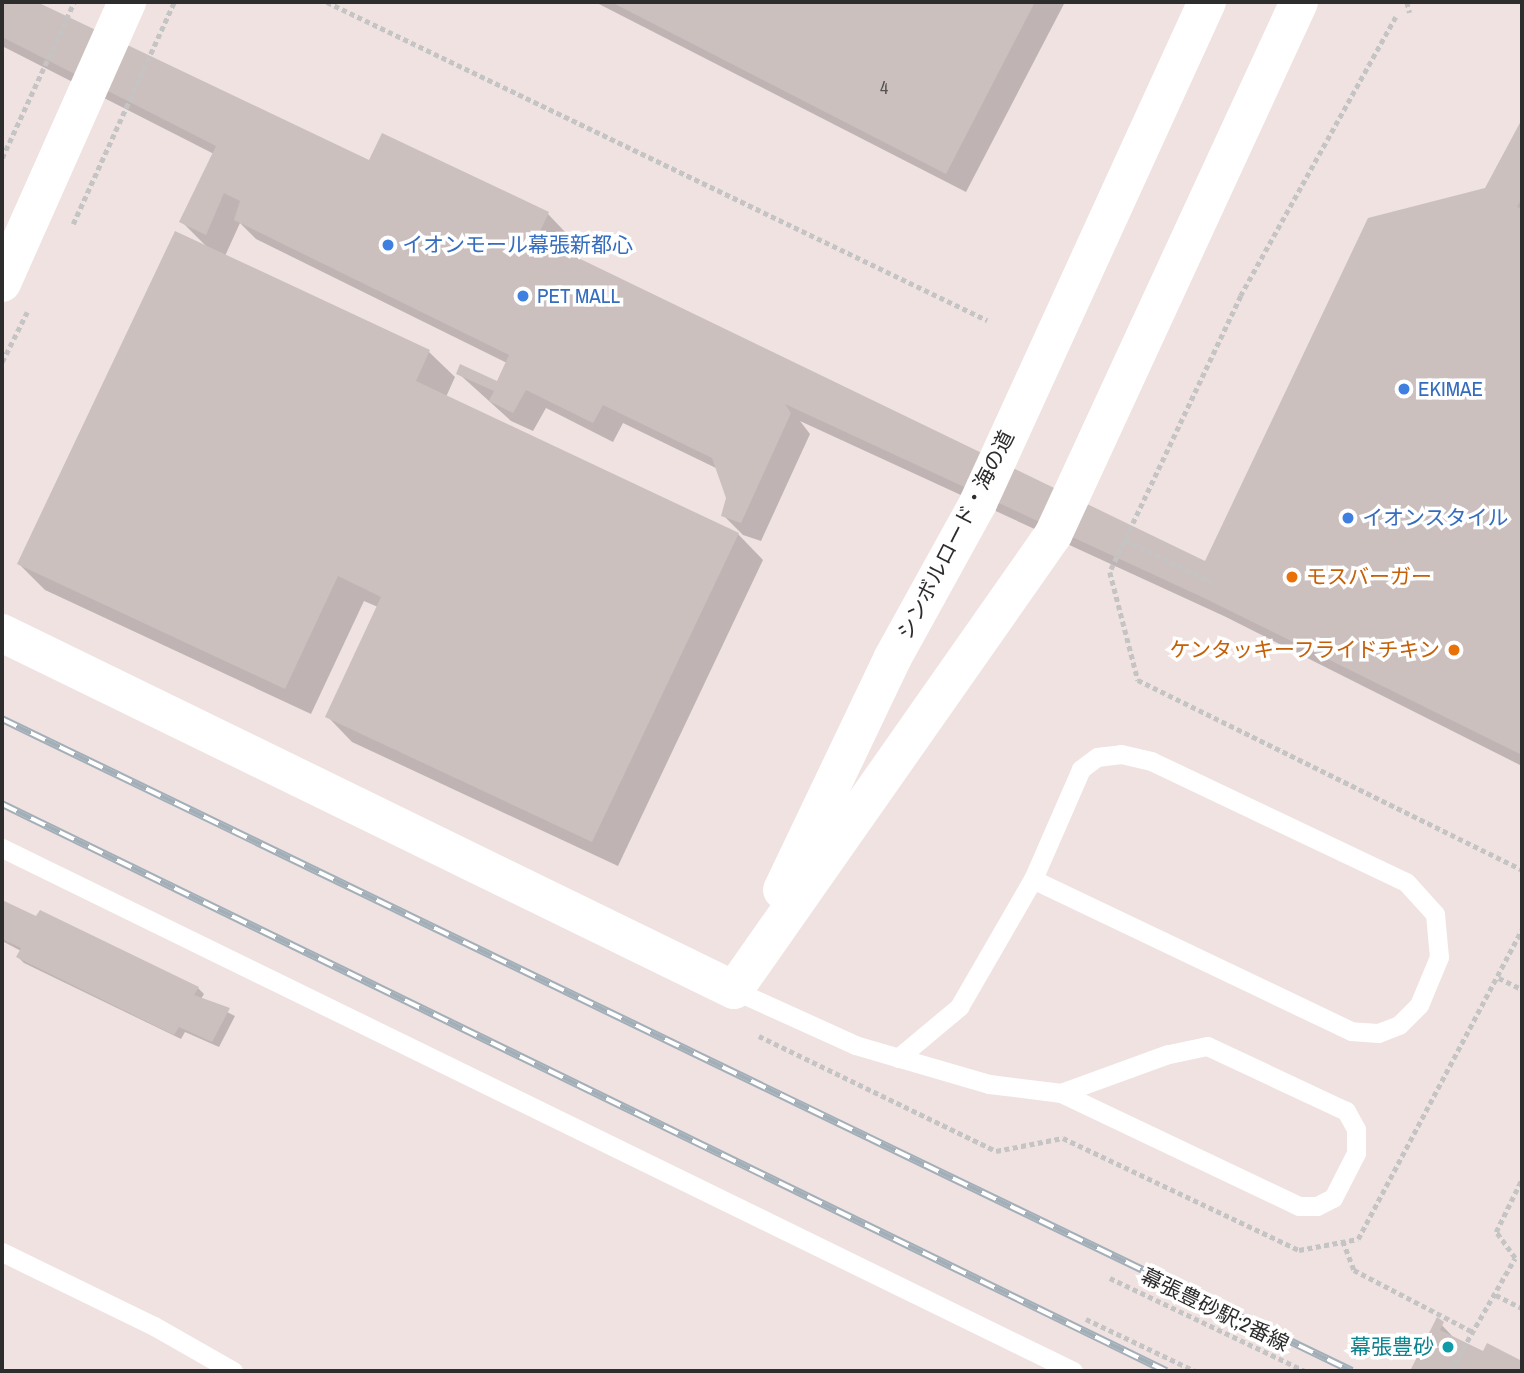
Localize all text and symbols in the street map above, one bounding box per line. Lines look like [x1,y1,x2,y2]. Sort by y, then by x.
house number: 4 [880,77,888,99]
place label: イオンモール幕張新都心 [402,232,633,258]
marker: イオンモール幕張新都心 [380,237,396,253]
place label: PET MALL [537,283,620,309]
marker: PET MALL [515,288,531,304]
place label: EKIMAE [1418,376,1483,402]
marker: EKIMAE [1396,381,1412,397]
street label: シンボルロード・海の道 [892,426,1020,644]
place label: イオンスタイル [1362,505,1509,531]
marker: イオンスタイル [1340,510,1356,526]
place label: モスバーガー [1306,564,1432,590]
marker: モスバーガー [1284,569,1300,585]
place label: ケンタッキーフライドチキン [1167,637,1440,663]
marker: ケンタッキーフライドチキン [1446,642,1462,658]
street label: 幕張豊砂駅;2番線 [1137,1263,1293,1357]
place label: 幕張豊砂 [1350,1334,1434,1360]
marker: 幕張豊砂 [1440,1339,1456,1355]

